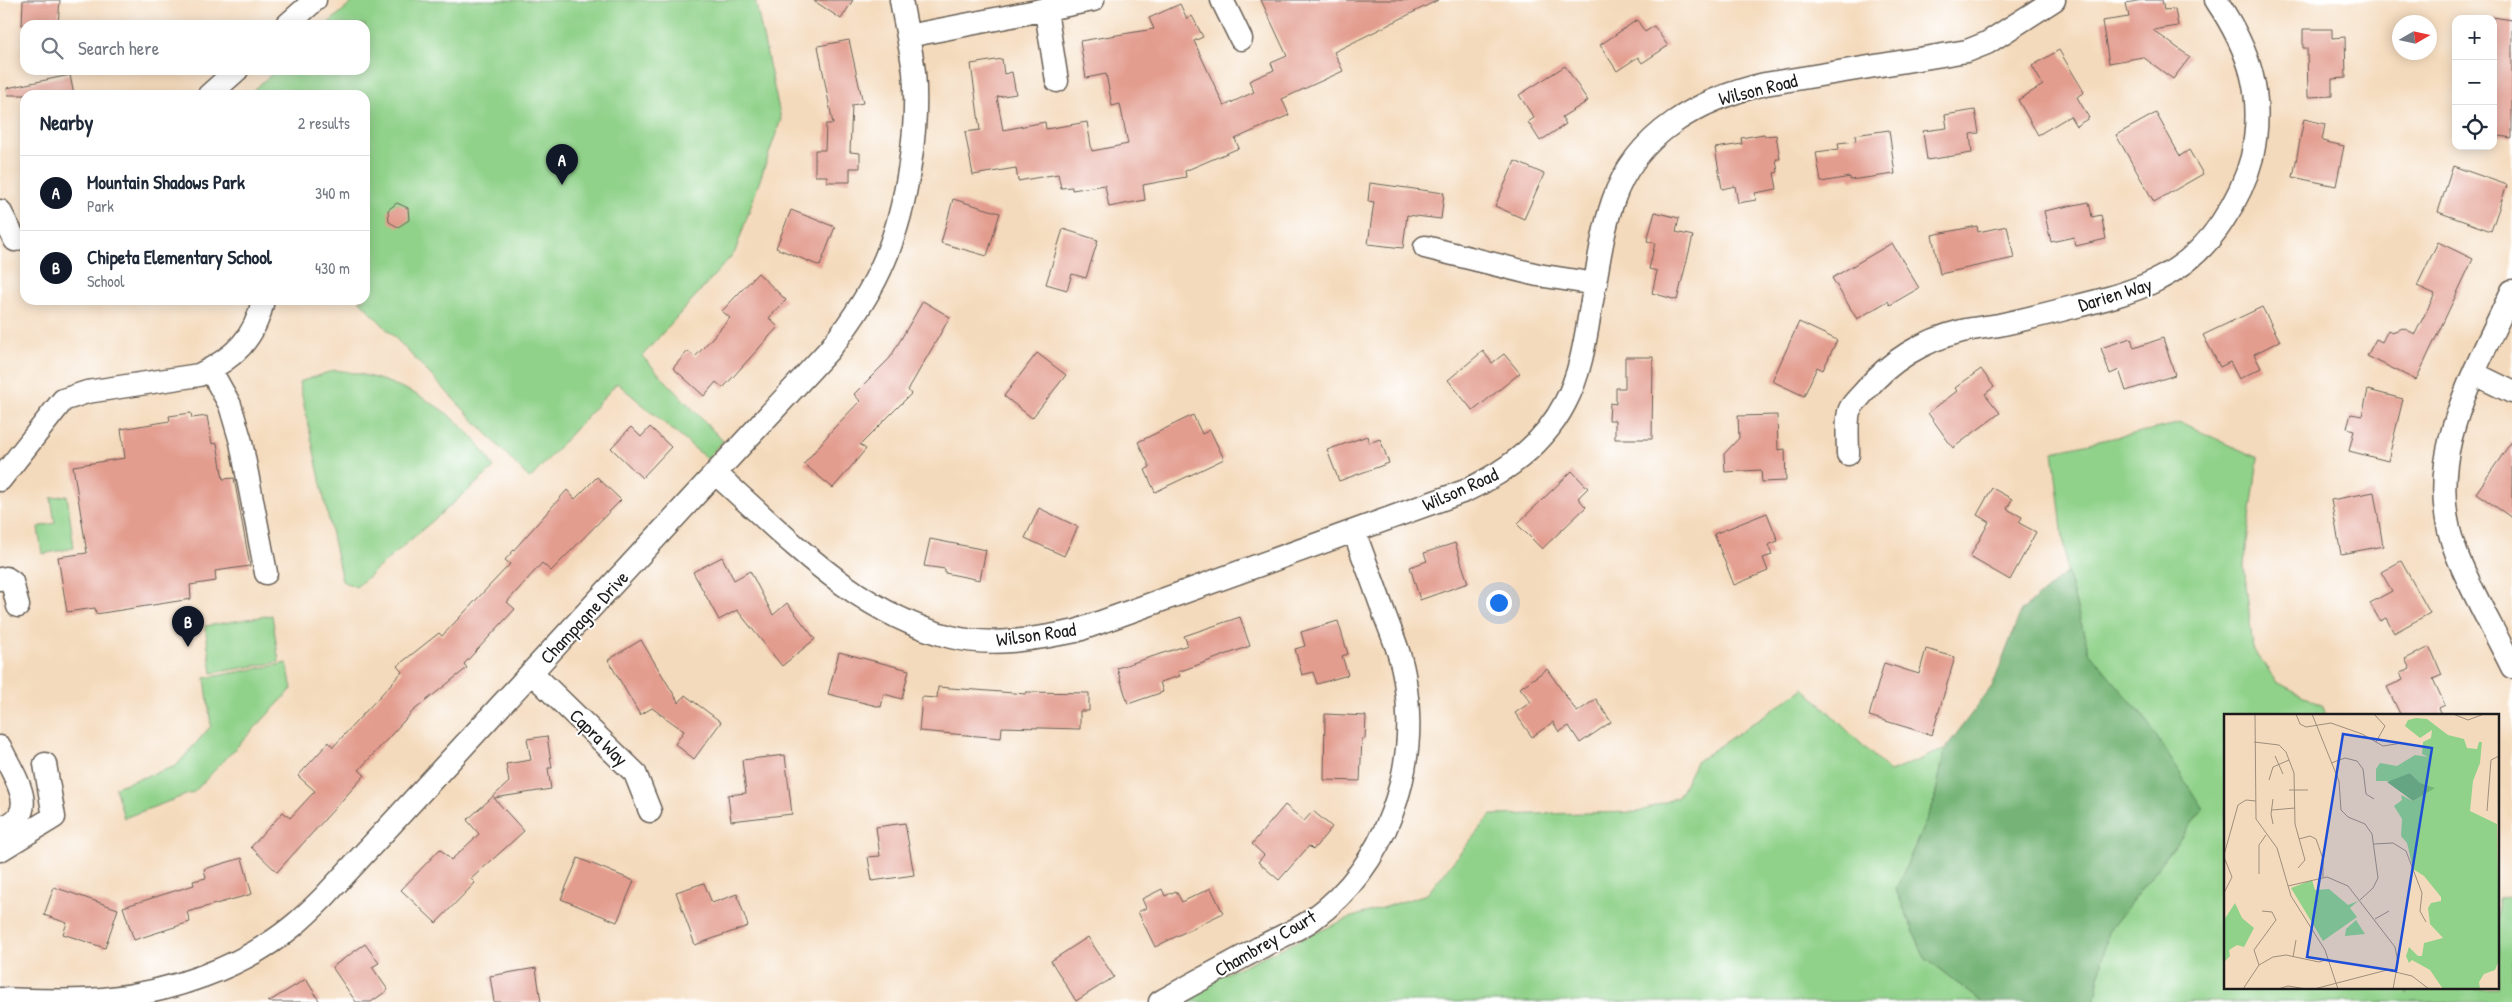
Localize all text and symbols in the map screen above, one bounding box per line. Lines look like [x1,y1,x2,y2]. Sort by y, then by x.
north arrow [2392,15,2437,60]
map controls [2452,15,2497,150]
button: + [2452,15,2497,60]
search box [20,20,370,75]
icon: search [38,34,66,62]
text: Search here [78,35,159,61]
button: − [2452,60,2497,105]
street label: Wilson Road [1716,67,1801,111]
button: locate [2452,105,2497,150]
text: Nearby [40,108,93,137]
text: 2 results [298,112,350,134]
pin: A [546,144,578,185]
text: Mountain Shadows Park [87,169,245,195]
text: A [52,182,60,204]
text: 340 m [315,182,350,204]
text: Park [87,195,114,217]
text: Chipeta Elementary School [87,244,272,270]
text: B [52,257,60,279]
text: 430 m [315,257,350,279]
text: School [87,270,124,292]
street label: Darien Way [2075,270,2155,318]
street label: Wilson Road [1418,461,1502,517]
street label: Champagne Drive [534,564,634,669]
your location [1486,590,1512,616]
pin: B [172,606,204,647]
street label: Wilson Road [995,615,1078,652]
street label: Capra Way [564,703,634,771]
inset map [2224,714,2500,990]
street label: Chambrey Court [1209,903,1321,983]

